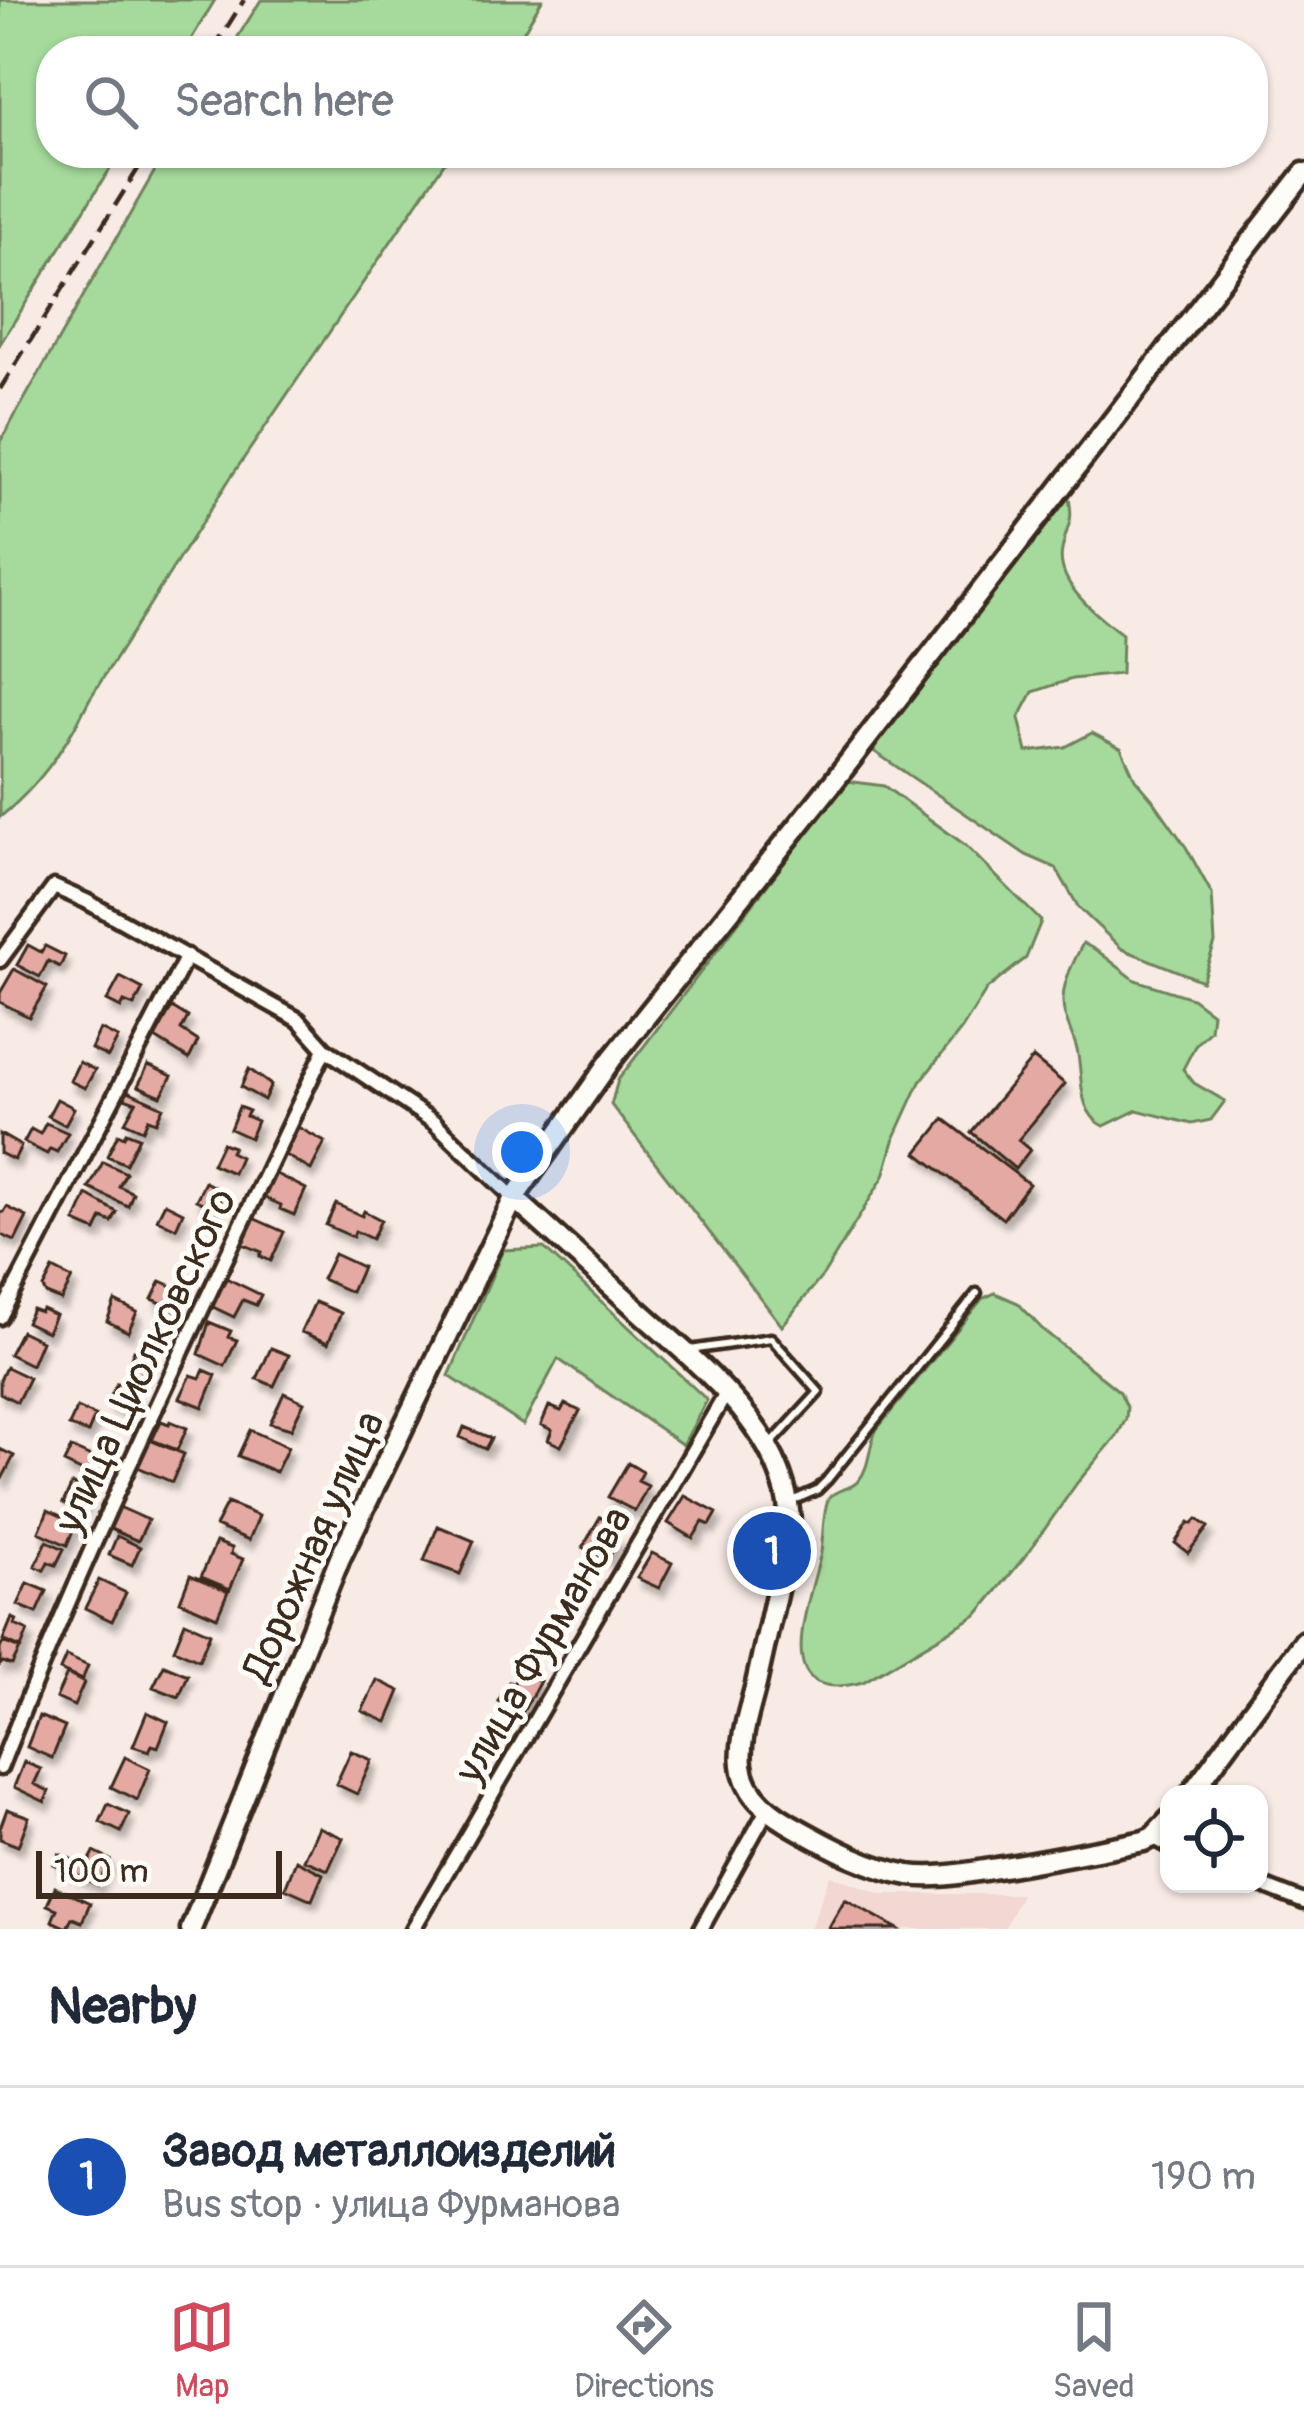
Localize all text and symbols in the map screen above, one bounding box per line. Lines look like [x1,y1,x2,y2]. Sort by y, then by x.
search box [36,36,1268,168]
icon: search [78,69,144,135]
text: Search here [174,74,394,130]
your location [492,1122,552,1182]
street label: улица Циолковского [43,1180,248,1542]
street label: Дорожная улица [230,1403,397,1692]
street label: улица Фурманова [443,1498,644,1793]
pin: 1 [733,1506,811,1596]
map controls [1160,1785,1268,1893]
button: locate [1160,1785,1268,1893]
scale bar [36,1845,282,1898]
text: 100 m [54,1851,148,1892]
text: Nearby [48,1975,196,2039]
text: Завод металлоизделий [162,2124,616,2180]
text: 1 [79,2152,95,2201]
text: 190 m [1151,2152,1256,2201]
text: Bus stop · улица Фурманова [162,2180,620,2229]
tab: Map [169,2294,235,2407]
tab: Directions [574,2294,714,2407]
tab: Saved [1053,2294,1135,2407]

